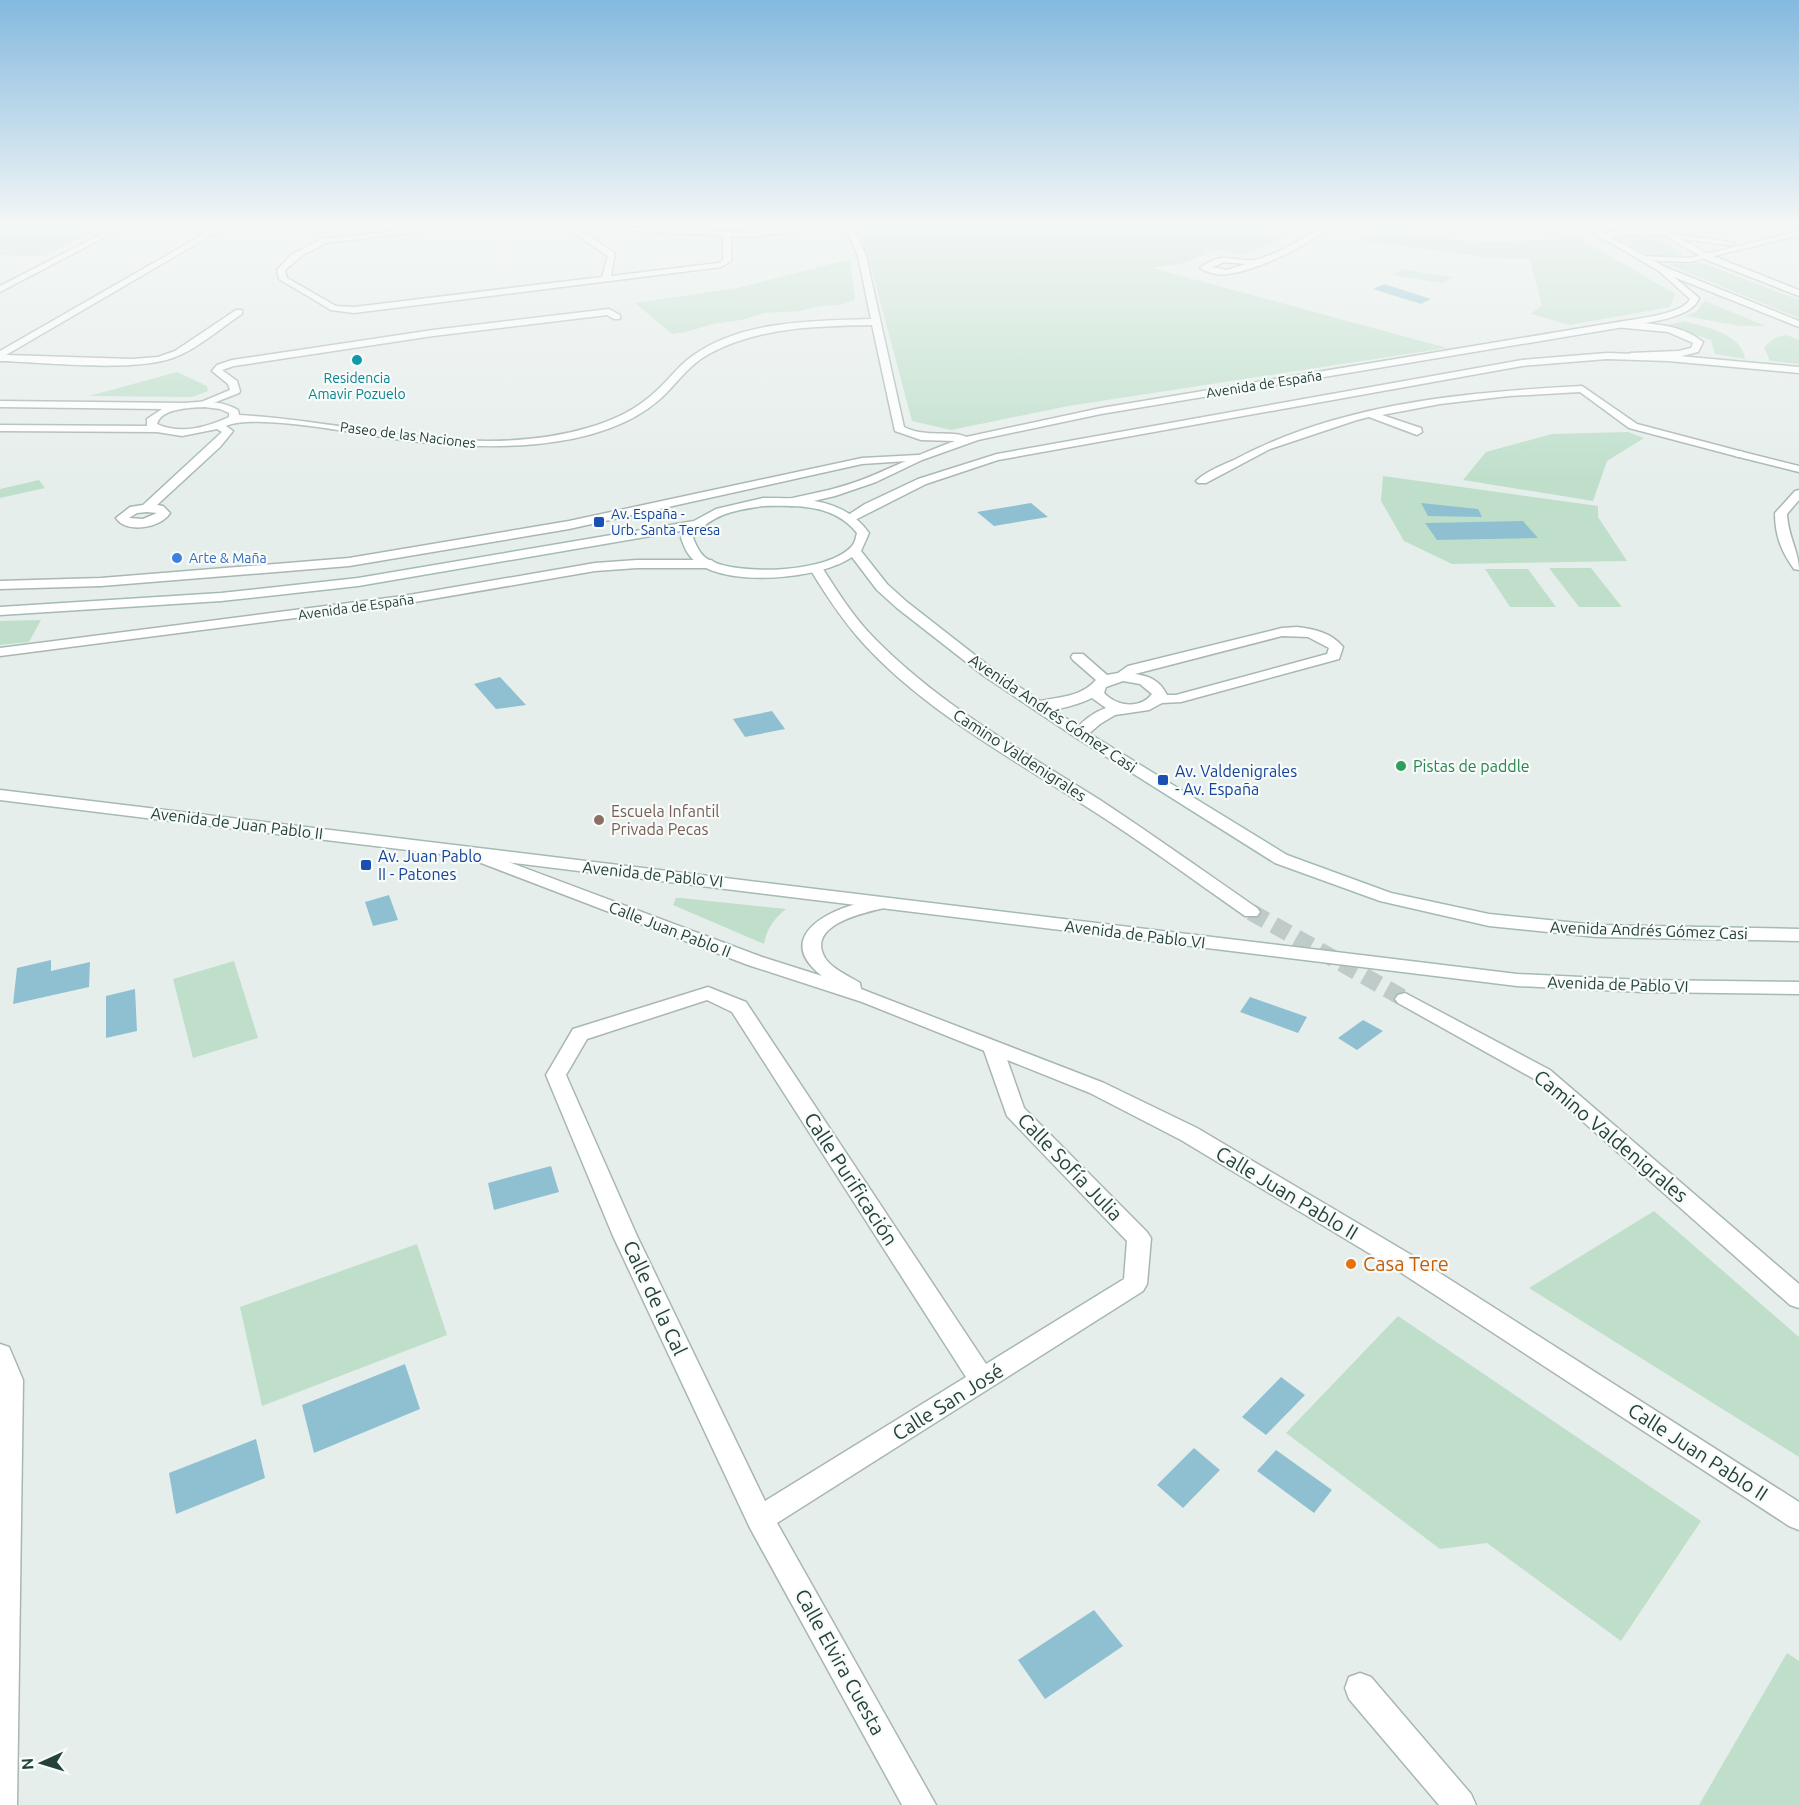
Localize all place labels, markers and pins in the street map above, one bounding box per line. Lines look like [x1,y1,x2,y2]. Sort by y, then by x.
marker: Residencia Amavir Pozuelo [350,353,364,367]
place label: Residencia Amavir Pozuelo [308,370,406,402]
place label: Av. España - Urb. Santa Teresa [611,506,720,538]
marker: Av. España - Urb. Santa Teresa [592,515,606,529]
place label: Arte & Maña [189,550,267,566]
marker: Arte & Maña [170,551,184,565]
place label: Pistas de paddle [1413,757,1530,775]
marker: Pistas de paddle [1394,759,1408,773]
place label: Av. Valdenigrales - Av. España [1175,762,1297,798]
marker: Av. Valdenigrales - Av. España [1156,773,1170,787]
place label: Escuela Infantil Privada Pecas [611,802,719,838]
marker: Escuela Infantil Privada Pecas [592,813,606,827]
place label: Av. Juan Pablo II - Patones [378,847,482,883]
marker: Av. Juan Pablo II - Patones [359,858,373,872]
place label: Casa Tere [1363,1252,1449,1275]
marker: Casa Tere [1344,1257,1358,1271]

